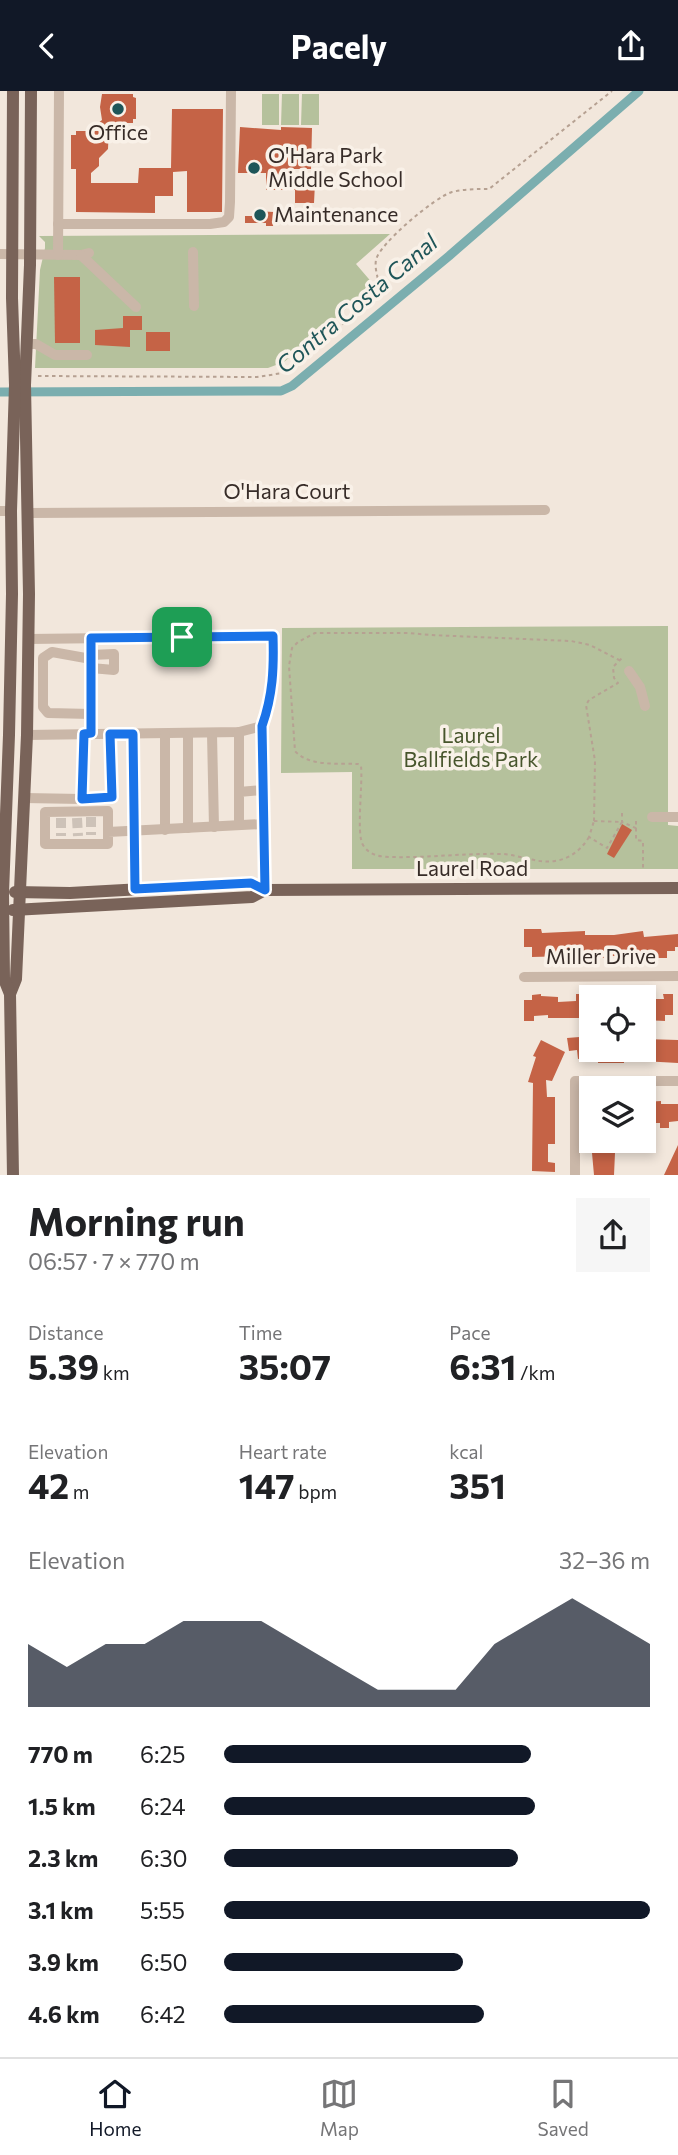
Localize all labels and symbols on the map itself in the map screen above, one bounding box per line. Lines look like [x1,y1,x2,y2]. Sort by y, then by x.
marker: Office [110,101,126,117]
place label: Office [88,119,148,144]
place label: O'Hara Park Middle School [268,142,403,191]
marker: O'Hara Park Middle School [246,160,262,176]
place label: Maintenance [274,201,398,226]
marker: Maintenance [252,207,268,223]
water label: Contra Costa Canal [270,227,444,379]
street label: O'Hara Court [224,478,350,503]
pin [152,607,212,667]
park label: Laurel Ballfields Park [404,722,538,771]
street label: Laurel Road [416,855,528,880]
street label: Miller Drive [546,943,656,968]

